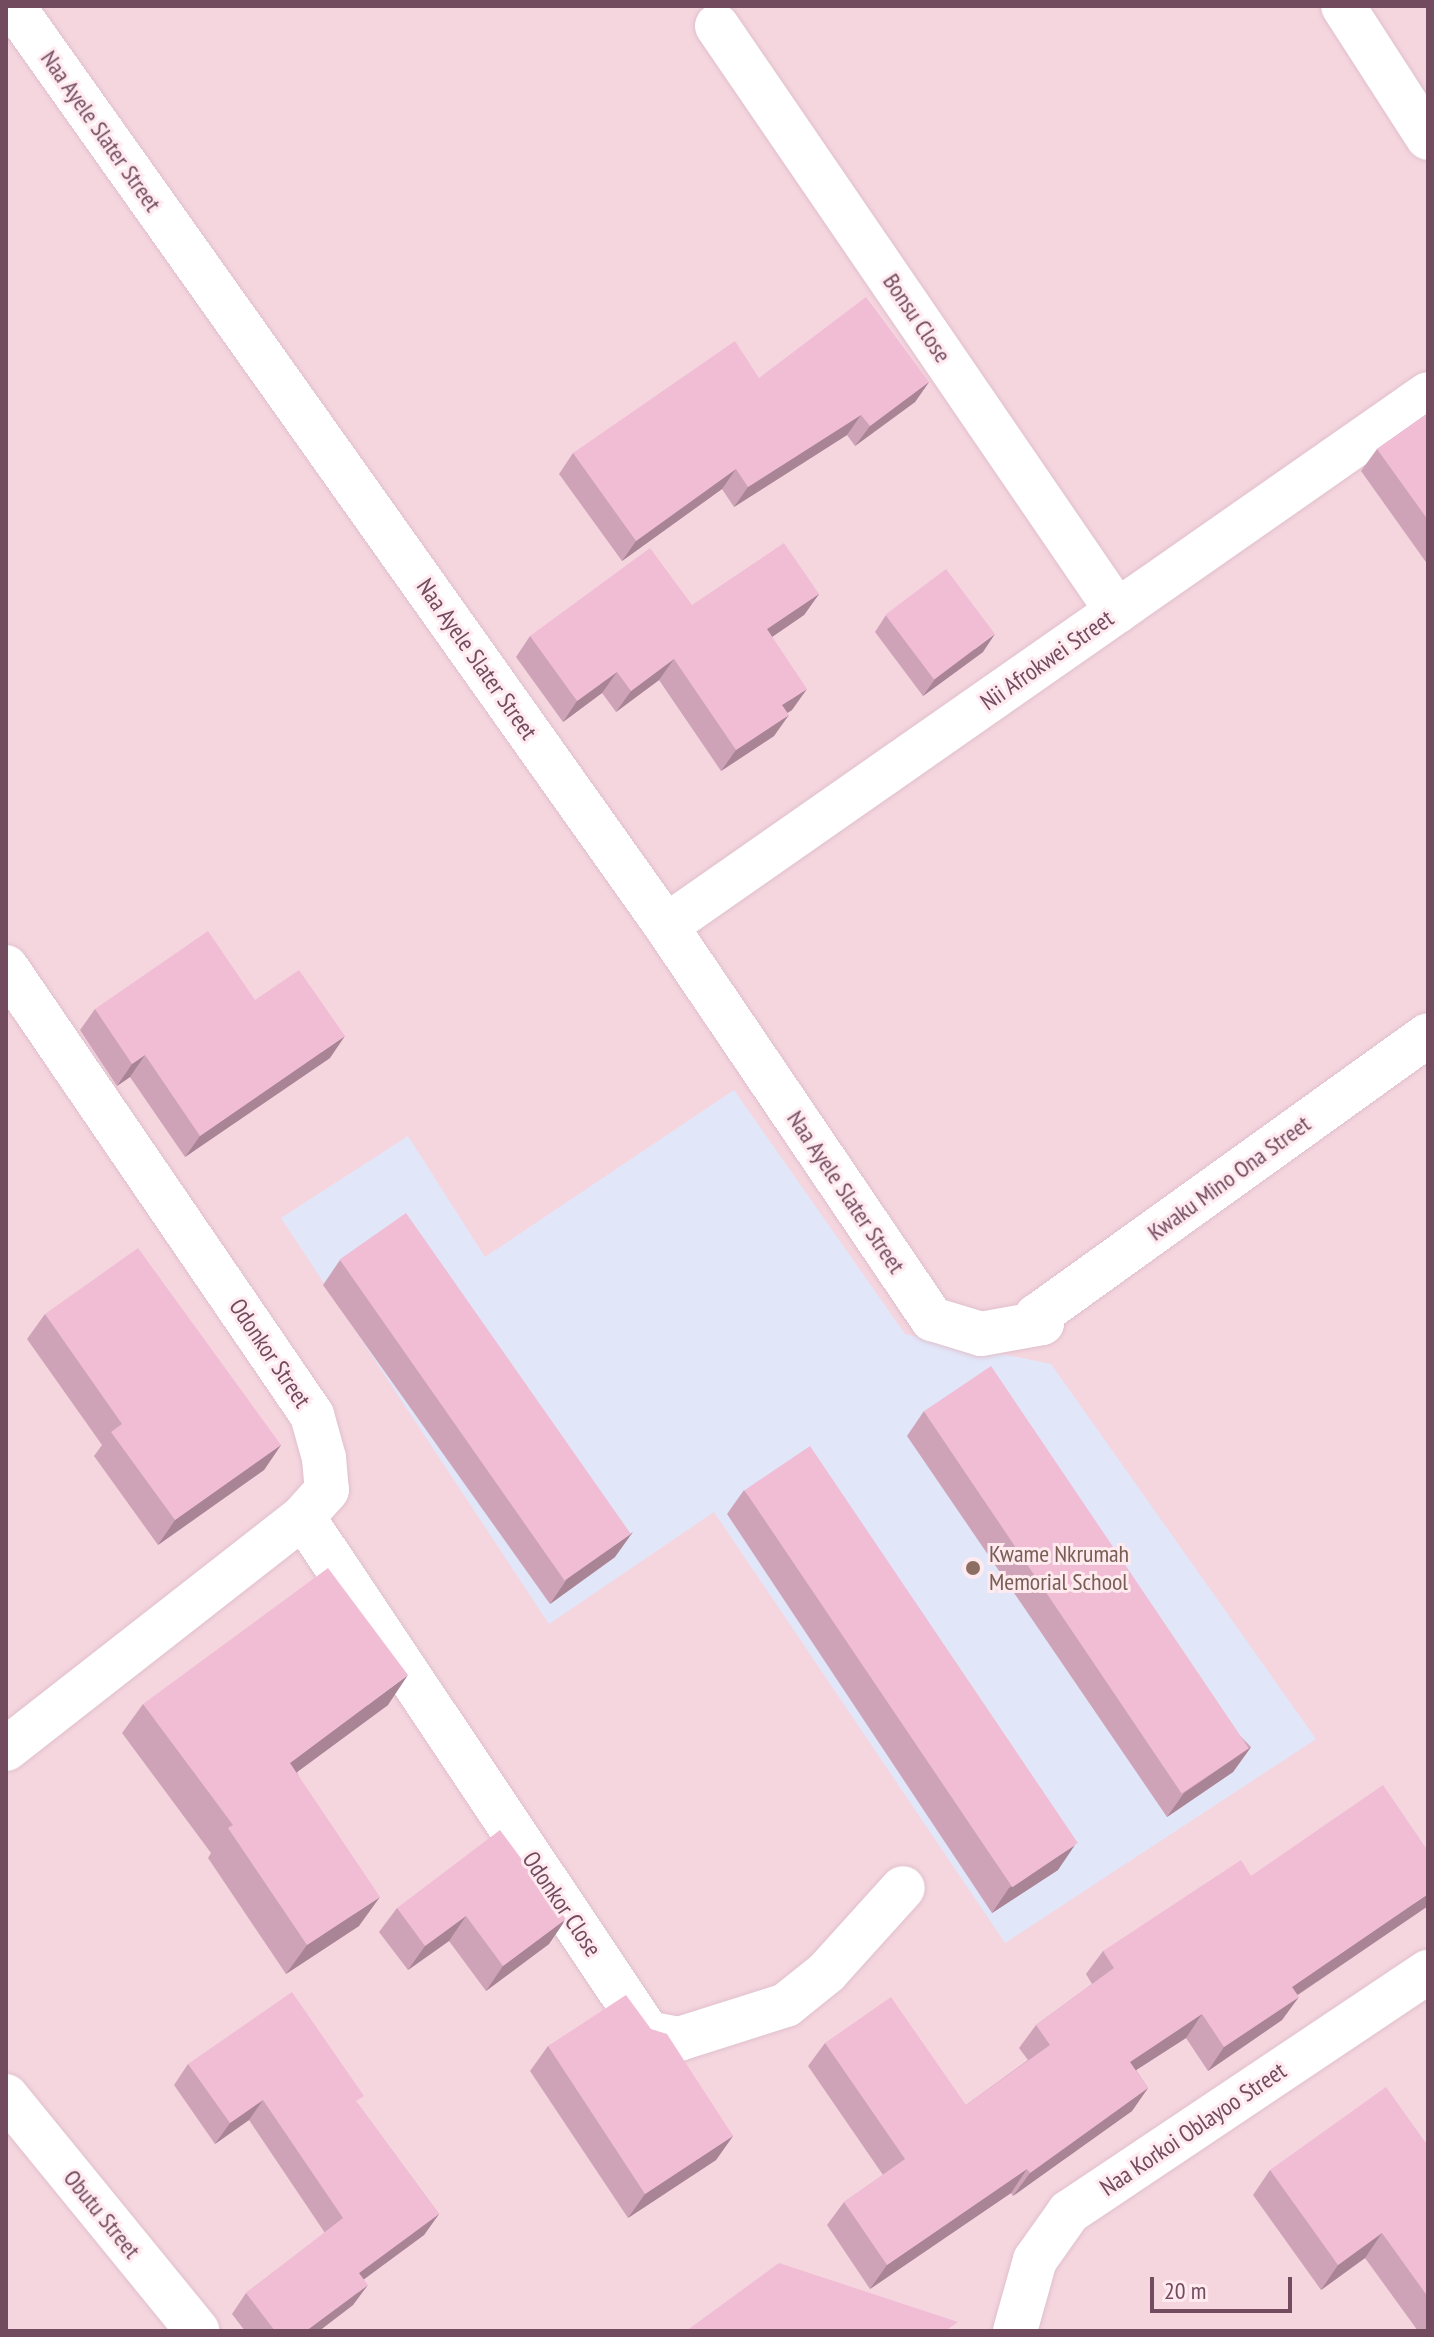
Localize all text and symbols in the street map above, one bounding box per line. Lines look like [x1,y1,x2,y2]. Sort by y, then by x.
street label: Naa Ayele Slater Street [35,45,167,217]
street label: Bonsu Close [877,268,957,368]
street label: Naa Ayele Slater Street [411,573,543,745]
street label: Nii Afrokwei Street [975,603,1119,717]
street label: Naa Ayele Slater Street [781,1105,911,1279]
street label: Kwaku Mino Ona Street [1142,1109,1316,1247]
street label: Odonkor Street [223,1293,317,1413]
place label: Kwame Nkrumah Memorial School [989,1540,1129,1596]
marker: Kwame Nkrumah Memorial School [964,1559,982,1577]
street label: Odonkor Close [516,1846,608,1962]
street label: Naa Korkoi Oblayoo Street [1095,2056,1291,2202]
street label: Obutu Street [58,2164,146,2264]
scale bar [1154,2261,1296,2311]
text: 20 m [1164,2275,1206,2306]

